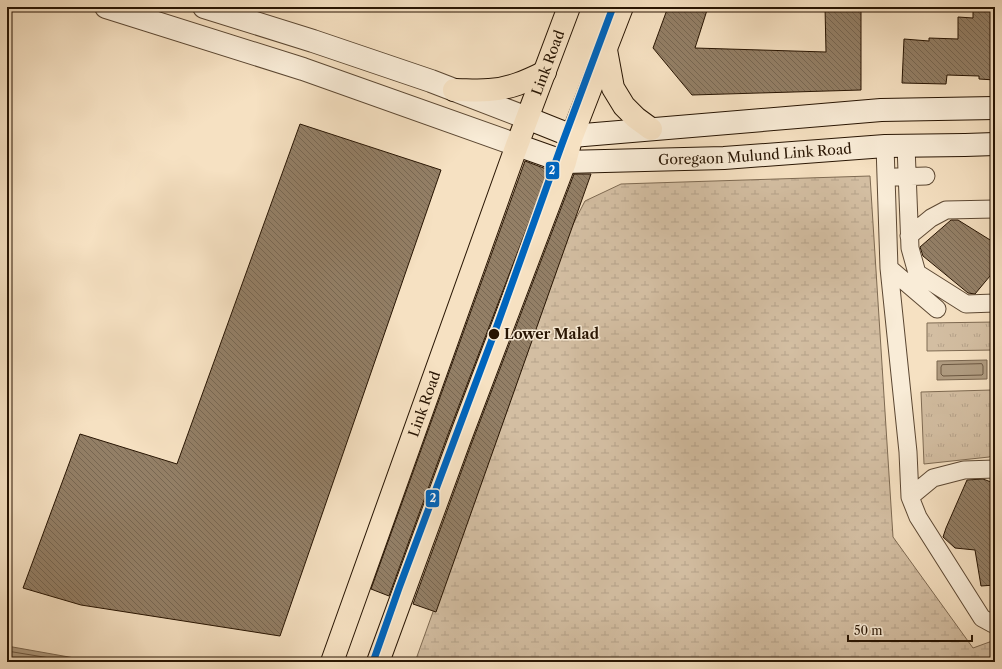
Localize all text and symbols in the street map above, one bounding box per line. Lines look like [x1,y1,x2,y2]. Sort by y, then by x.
street label: Link Road [528,27,569,98]
street label: Goregaon Mulund Link Road [658,139,853,169]
line badge: 2 [545,161,560,180]
text: 2 [549,163,556,177]
place label: Lower Malad [504,325,600,343]
marker: Lower Malad [487,327,501,341]
street label: Link Road [404,368,444,439]
line badge: 2 [425,489,440,508]
text: 2 [430,491,437,505]
scale bar [848,617,972,643]
text: 50 m [854,623,883,638]

